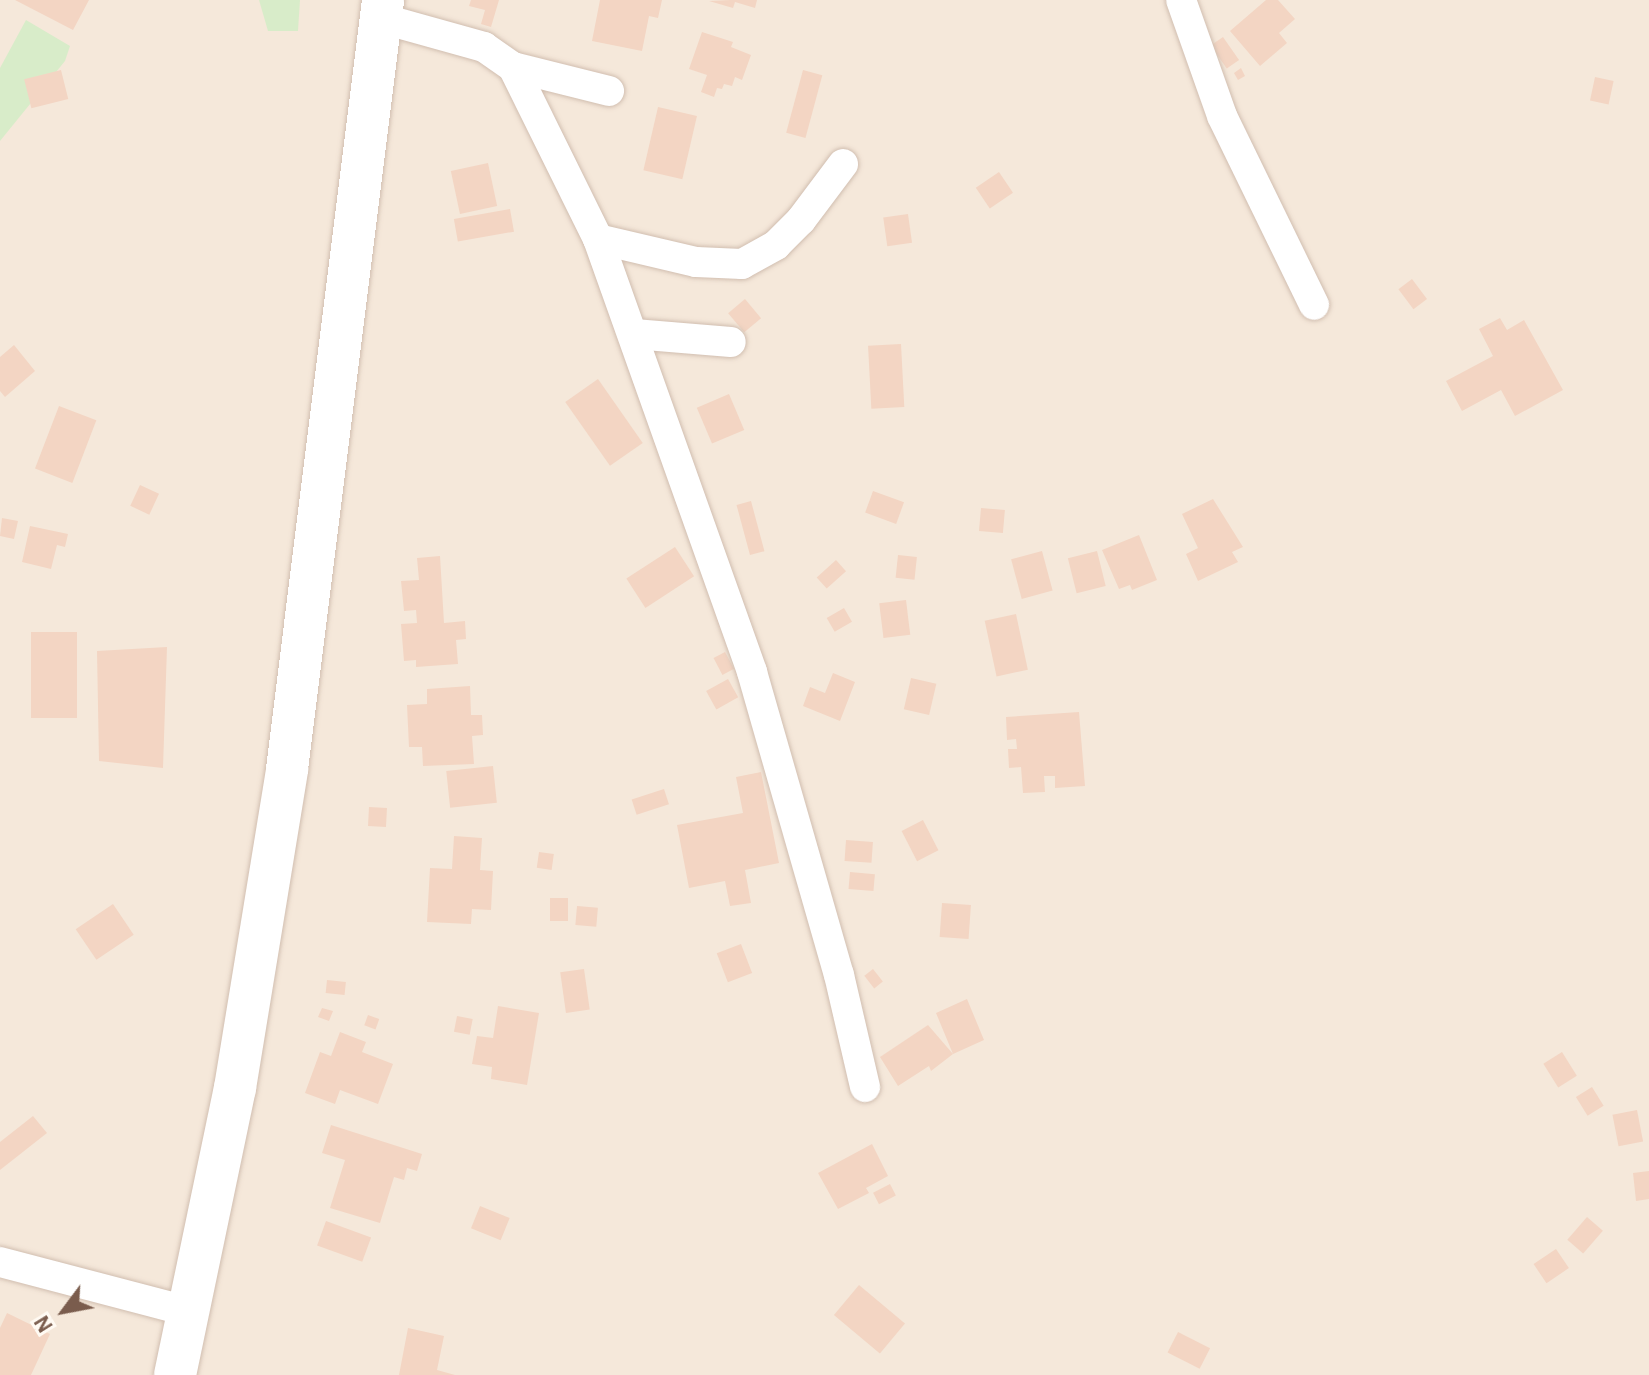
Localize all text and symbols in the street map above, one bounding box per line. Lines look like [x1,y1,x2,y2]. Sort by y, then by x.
north arrow [24,1271,104,1351]
text: N [30,1311,57,1336]

